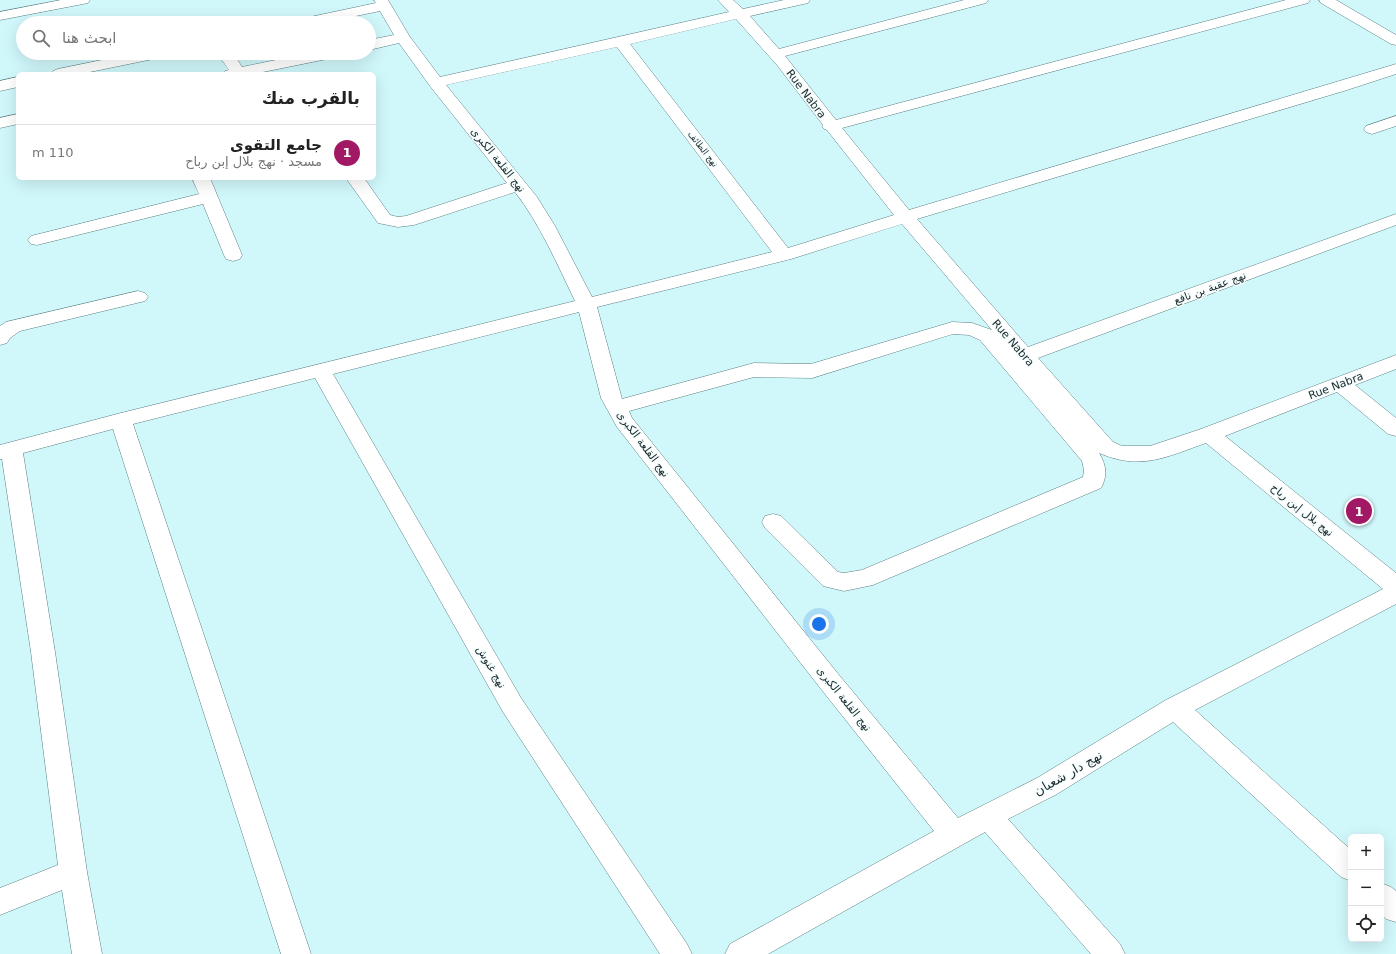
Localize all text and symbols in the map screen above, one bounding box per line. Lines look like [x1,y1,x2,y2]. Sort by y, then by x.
search box [16,16,376,60]
icon: search [30,27,52,49]
text: ابحث هنا [62,29,117,47]
street label: Rue Nabra [783,67,829,121]
text: بالقرب منك [262,88,360,108]
street label: نهج القلعة الكبرى [468,125,528,195]
street label: نهج الطائف [686,129,720,169]
text: جامع التقوى [230,136,322,154]
text: 110 m [32,145,74,160]
text: 1 [342,145,352,160]
text: مسجد · نهج بلال إبن رباح [185,154,322,169]
street label: نهج عقبة بن نافع [1172,269,1248,307]
street label: Rue Nabra [989,317,1037,369]
street label: Rue Nabra [1307,370,1365,402]
street label: نهج القلعة الكبرى [614,408,672,480]
street label: نهج بلال إبن رباح [1268,481,1336,539]
pin: 1 [1346,496,1372,526]
your location [809,614,829,634]
street label: نهج غنوش [474,643,508,691]
street label: نهج القلعة الكبرى [814,664,874,734]
street label: نهج دار شعبان [1031,747,1105,799]
map controls [1348,834,1384,942]
button: + [1348,834,1384,870]
button: − [1348,870,1384,906]
button: locate [1348,906,1384,942]

